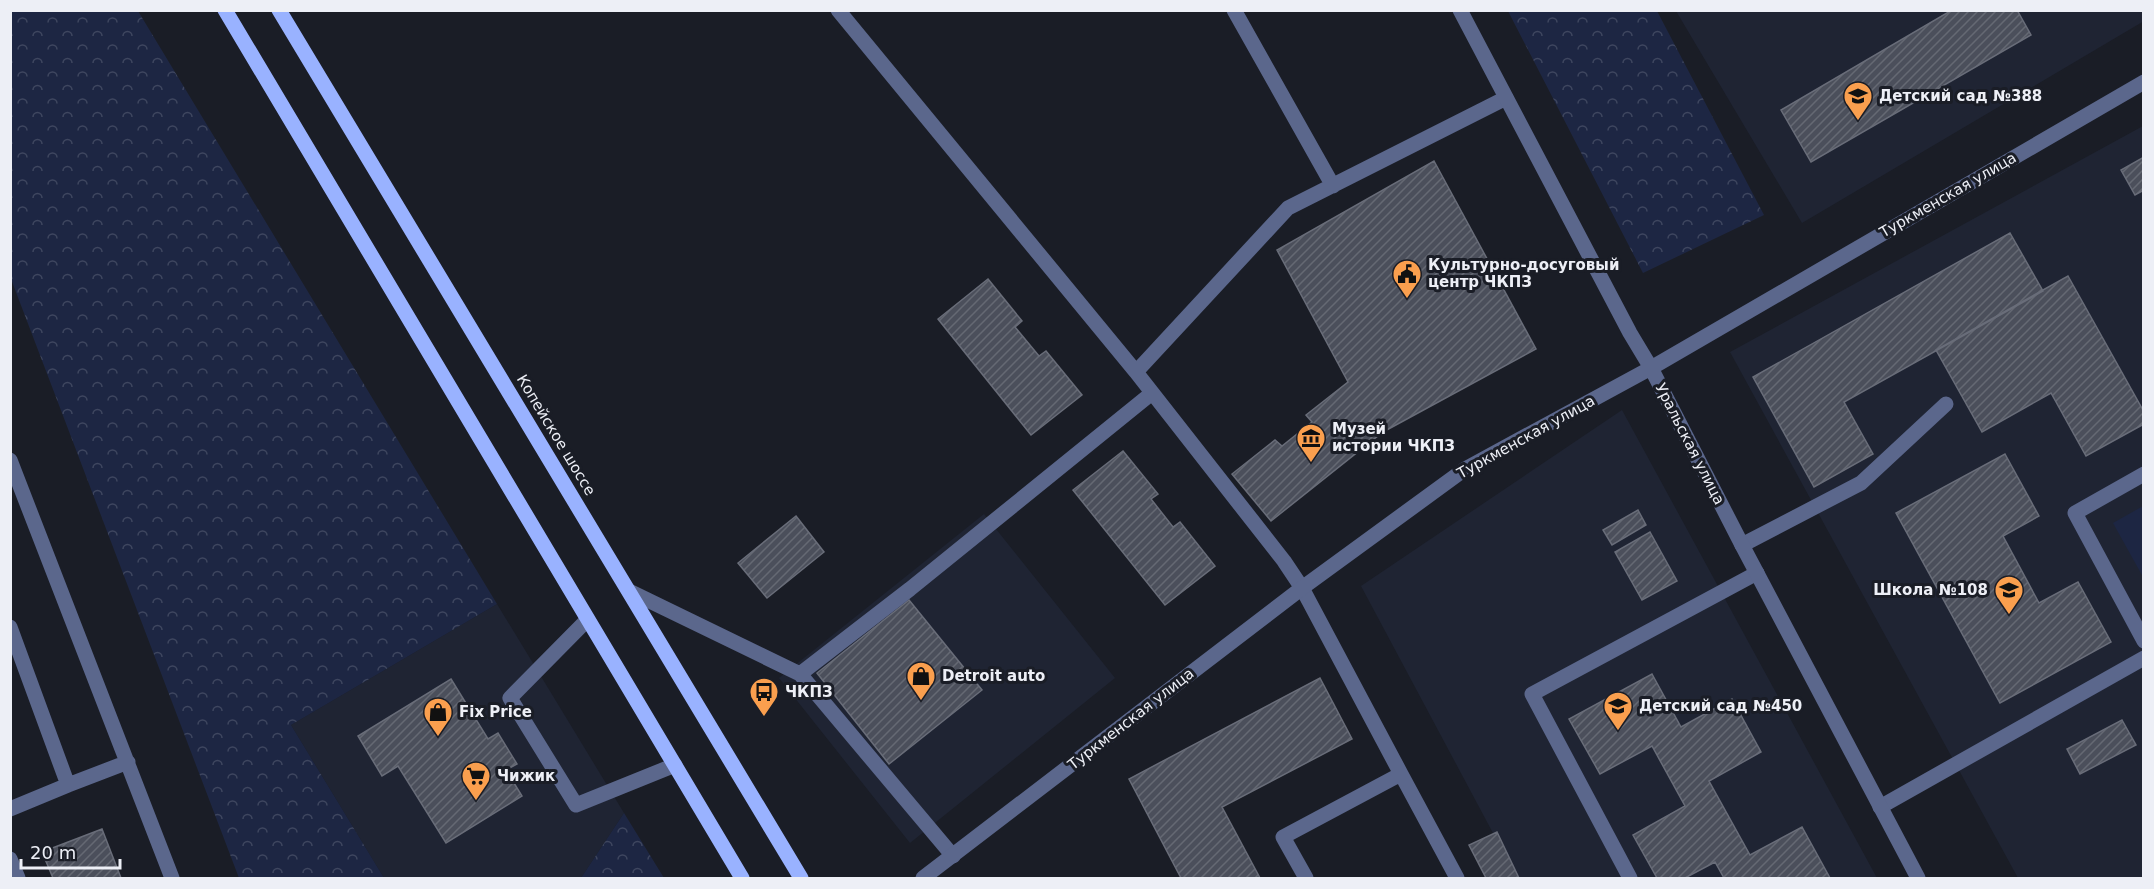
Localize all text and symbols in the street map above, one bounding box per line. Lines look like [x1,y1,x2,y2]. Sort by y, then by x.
school or university icon: Детский сад №388 [1842,80,1874,122]
place label: Детский сад №388 [1879,87,2042,105]
street label: Туркменская улица [1876,148,2020,242]
place label: Культурно-досуговый центр ЧКПЗ [1428,256,1619,291]
public building icon: Культурно-досуговый центр ЧКПЗ [1391,258,1423,300]
street label: Копейское шоссе [513,371,599,499]
street label: Уральская улица [1652,380,1728,508]
street label: Туркменская улица [1453,392,1598,483]
place label: Музей истории ЧКПЗ [1332,420,1455,455]
museum icon: Музей истории ЧКПЗ [1295,422,1327,464]
school or university icon: Школа №108 [1993,574,2025,616]
place label: Школа №108 [1873,581,1988,599]
shop icon: Detroit auto [905,660,937,702]
street label: Туркменская улица [1064,664,1198,774]
place label: Detroit auto [942,667,1045,685]
bus stop icon: ЧКПЗ [748,676,780,718]
place label: ЧКПЗ [785,683,833,701]
school or university icon: Детский сад №450 [1602,690,1634,732]
shop icon: Fix Price [422,696,454,738]
place label: Детский сад №450 [1639,697,1802,715]
place label: Fix Price [459,703,532,721]
supermarket icon: Чижик [460,760,492,802]
place label: Чижик [497,767,555,785]
scale bar [21,832,120,870]
text: 20 m [30,842,76,863]

